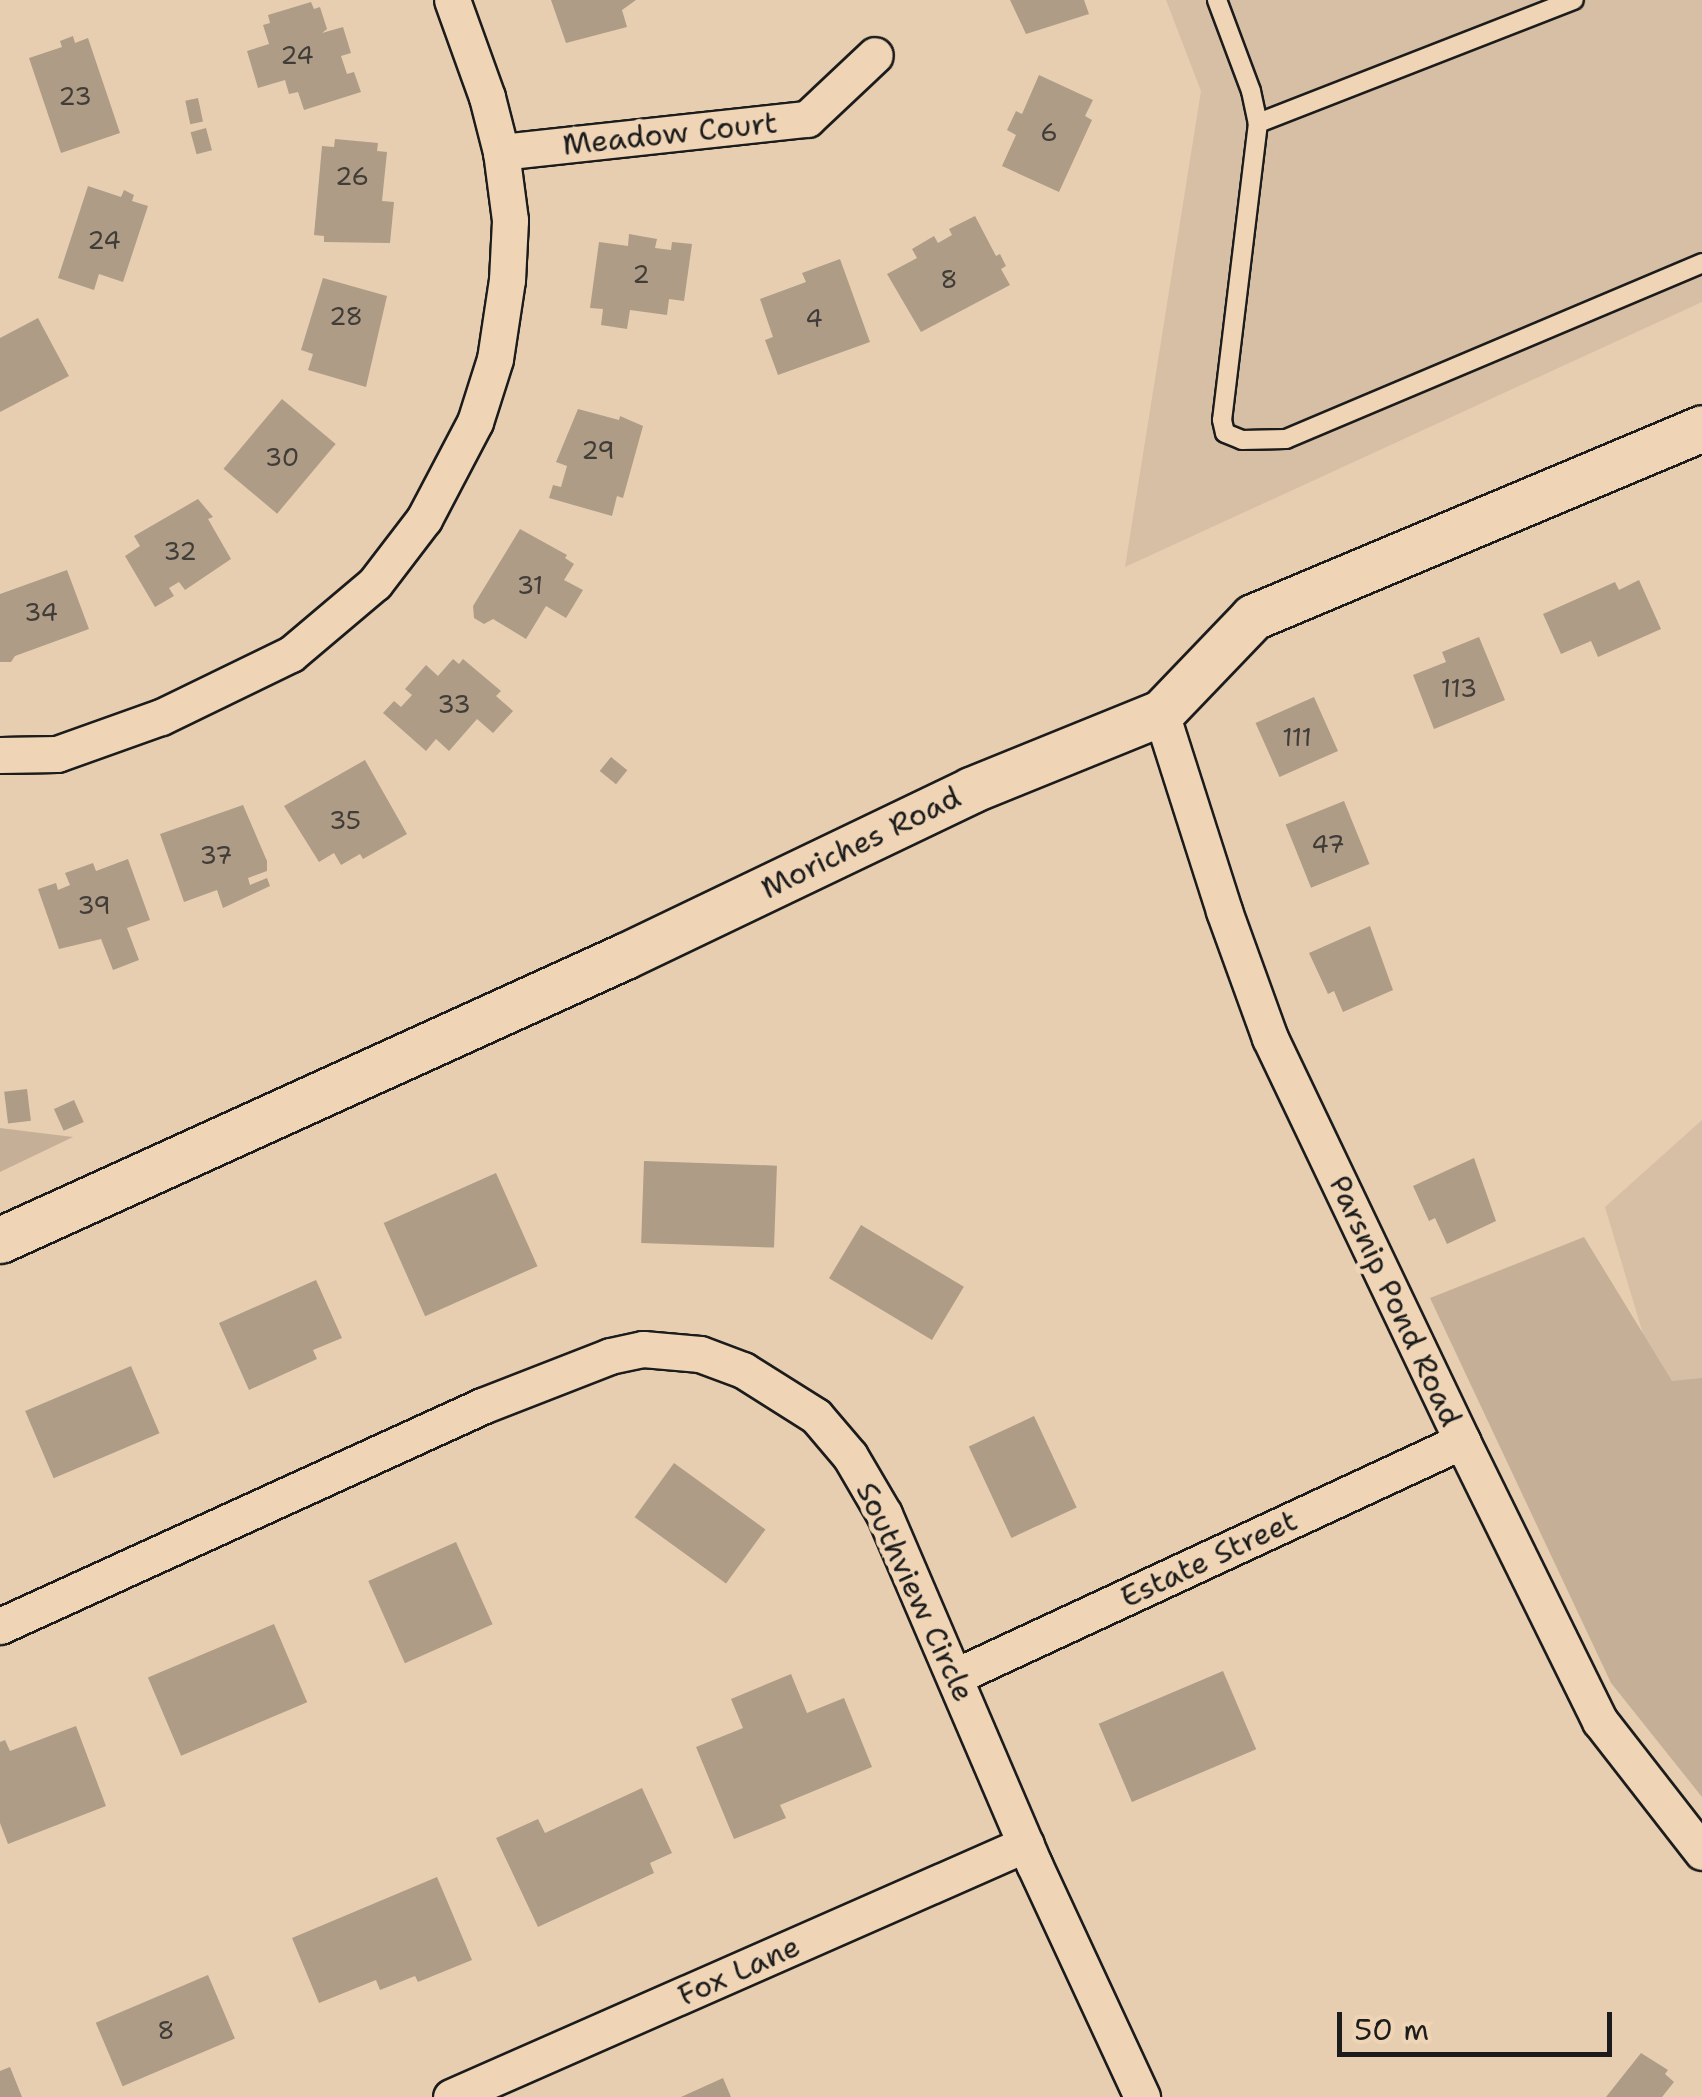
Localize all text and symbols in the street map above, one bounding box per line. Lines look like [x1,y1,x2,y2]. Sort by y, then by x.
house number: 24 [280,40,314,70]
house number: 23 [58,81,92,111]
street label: Meadow Court [561,105,779,163]
house number: 6 [1040,117,1058,147]
house number: 26 [335,161,369,191]
house number: 24 [87,225,121,255]
house number: 2 [632,259,650,289]
house number: 8 [940,264,958,294]
house number: 28 [329,301,363,331]
house number: 4 [805,303,823,333]
house number: 29 [581,435,615,465]
house number: 30 [265,442,299,472]
house number: 32 [163,536,197,566]
house number: 31 [517,570,543,600]
house number: 34 [24,597,58,627]
house number: 113 [1441,673,1477,703]
house number: 33 [437,689,471,719]
house number: 111 [1282,722,1312,752]
street label: Moriches Road [755,779,967,907]
house number: 35 [329,805,361,835]
house number: 47 [1311,829,1345,859]
house number: 37 [200,840,232,870]
house number: 39 [77,890,111,920]
street label: Parsnip Pond Road [1321,1170,1469,1432]
street label: Southview Circle [848,1477,982,1707]
street label: Estate Street [1115,1502,1303,1616]
street label: Fox Lane [673,1928,805,2014]
scale bar [1342,1992,1617,2054]
text: 50 m [1354,2009,1429,2050]
house number: 8 [157,2015,175,2045]

